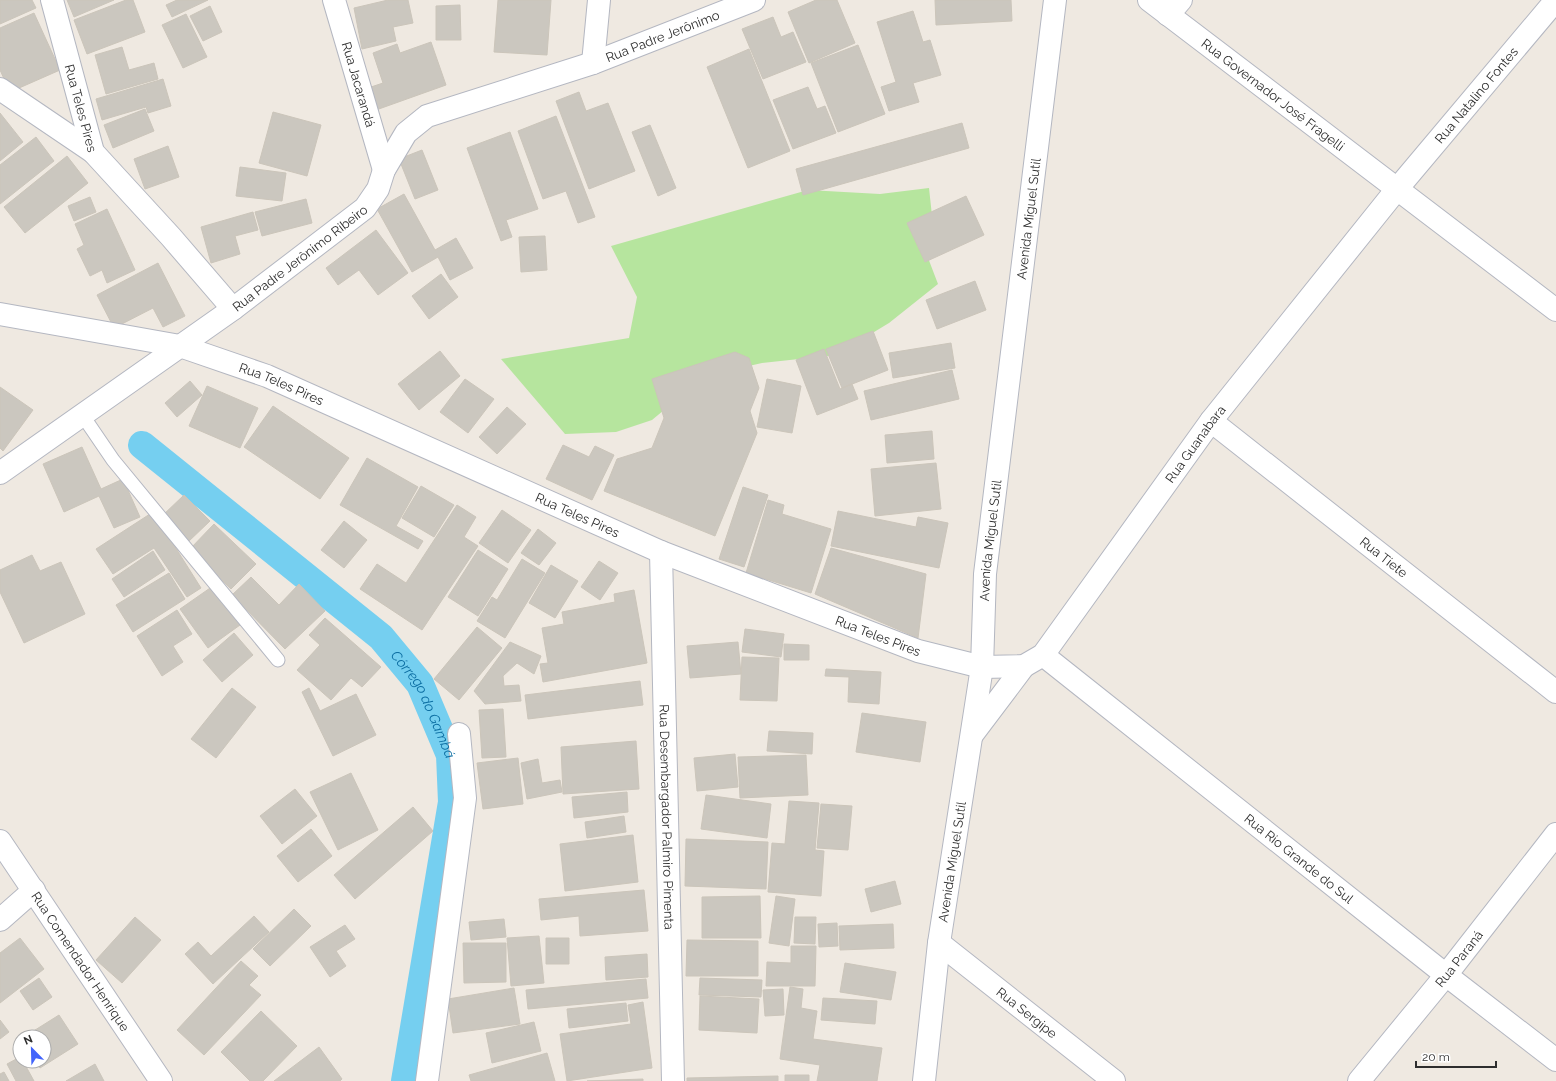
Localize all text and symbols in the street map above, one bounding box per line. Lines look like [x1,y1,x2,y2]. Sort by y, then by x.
street label: Rua Padre Jerônimo [604,7,722,65]
street label: Rua Governador José Fragelli [1198,36,1347,154]
street label: Rua Jacarandá [339,40,378,129]
street label: Rua Natalino Fontes [1432,44,1521,146]
street label: Rua Teles Pires [62,63,100,154]
street label: Avenida Miguel Sutil [1014,157,1044,280]
street label: Rua Padre Jerônimo Ribeiro [230,202,371,315]
street label: Rua Teles Pires [237,360,326,408]
street label: Rua Guanabara [1162,402,1229,486]
street label: Avenida Miguel Sutil [977,478,1004,602]
street label: Rua Teles Pires [533,490,622,540]
street label: Rua Tiete [1357,534,1411,581]
street label: Rua Teles Pires [833,613,923,659]
water label: Córrego do Gambá [388,647,458,761]
street label: Rua Desembargador Palmiro Pimenta [656,704,677,930]
street label: Avenida Miguel Sutil [935,800,969,923]
street label: Rua Rio Grande do Sul [1241,811,1357,907]
street label: Rua Comendador Henrique [28,889,133,1035]
street label: Rua Paraná [1432,927,1486,990]
street label: Rua Sergipe [993,984,1060,1041]
north arrow [12,1029,52,1069]
text: N [22,1033,35,1048]
scale bar [1416,1043,1496,1069]
text: 20 m [1422,1050,1450,1064]

